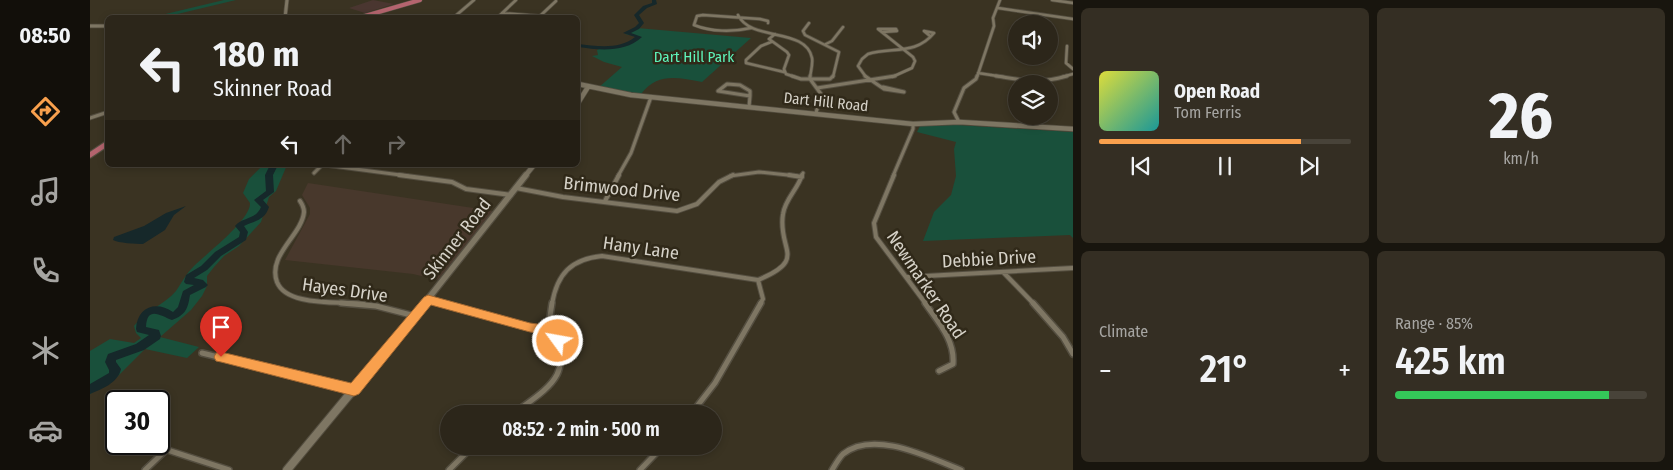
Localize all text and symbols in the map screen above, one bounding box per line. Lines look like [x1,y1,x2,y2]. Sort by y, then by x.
map controls [1008,15,1058,125]
button: sound [1008,15,1058,65]
text: 08:50 [19,22,71,49]
text: 180 m [213,33,299,75]
icon: left [130,35,195,100]
park label: Dart Hill Park [654,48,734,66]
text: Skinner Road [213,75,332,102]
button: layers [1008,75,1058,125]
text: 26 [1489,77,1553,155]
text: Open Road [1174,80,1260,103]
street label: Dart Hill Road [783,89,869,115]
icon: directions [28,94,63,129]
text: Tom Ferris [1174,103,1241,122]
icon: left [276,130,304,158]
icon: ahead [329,130,357,158]
icon: right [382,130,410,158]
text: km/h [1503,149,1539,168]
icon: previous [1127,152,1155,180]
icon: pause [1211,152,1239,180]
icon: next [1295,152,1323,180]
street label: Brimwood Drive [563,172,682,206]
icon: music [28,174,63,209]
street label: Skinner Road [418,194,496,284]
street label: Newmarker Road [882,227,970,343]
street label: Hany Lane [602,232,680,264]
street label: Debbie Drive [941,246,1037,272]
icon: phone [28,253,63,288]
street label: Hayes Drive [301,273,389,307]
pin [200,306,242,357]
icon: arrive [207,313,235,341]
position arrow [531,314,583,366]
text: Range · 85% [1395,314,1473,333]
text: Climate [1099,322,1148,341]
icon: climate [28,333,63,368]
text: 425 km [1395,338,1506,384]
text: 21° [1200,346,1250,392]
text: − [1099,354,1112,387]
text: + [1338,354,1351,387]
speed limit sign: 30 [105,390,170,455]
icon: car [28,413,63,448]
text: 08:52 · 2 min · 500 m [502,418,660,441]

